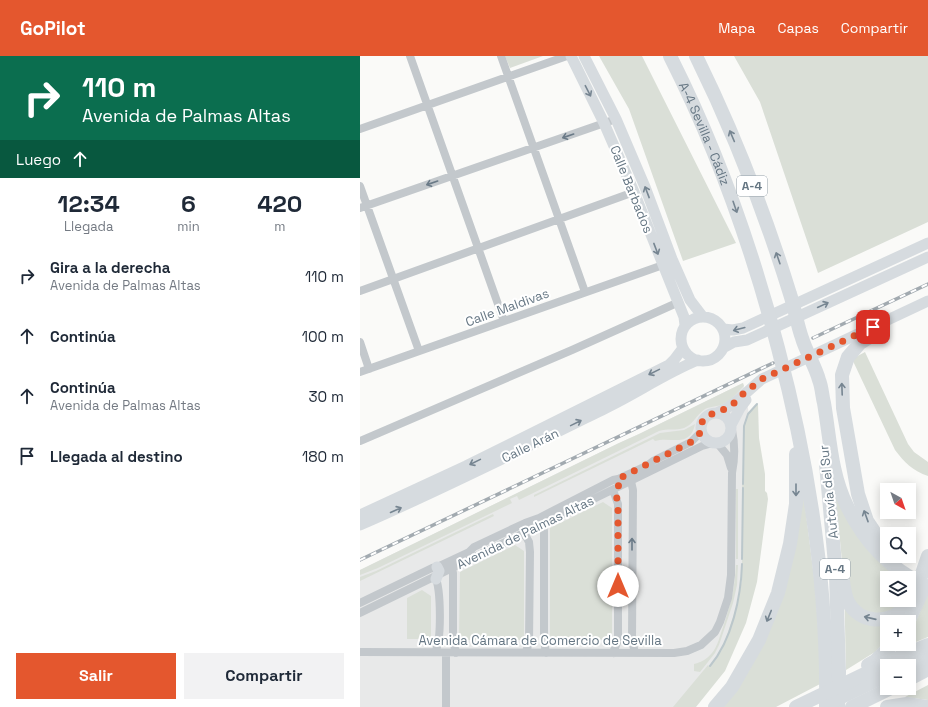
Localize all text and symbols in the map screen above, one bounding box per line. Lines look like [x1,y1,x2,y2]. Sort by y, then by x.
text: GoPilot [20,16,86,41]
text: Mapa [718,19,755,37]
text: Capas [777,19,819,37]
text: Compartir [841,19,908,37]
text: 110 m [82,69,156,105]
icon: right [16,72,68,124]
street label: A-4 Sevilla - Cádiz [675,79,734,188]
one-way arrow [585,85,592,97]
text: Avenida de Palmas Altas [82,104,291,127]
one-way arrow [728,131,736,143]
one-way arrow [561,133,574,140]
street label: Calle Barbados [606,143,657,236]
icon: ahead [69,148,91,170]
text: Luego [16,150,61,169]
road number: A-4 [737,176,767,196]
one-way arrow [426,180,438,188]
one-way arrow [642,187,650,199]
text: 12:34 [58,188,120,219]
text: 6 [181,188,196,219]
text: 420 [257,188,302,219]
one-way arrow [732,201,740,213]
text: Llegada [64,218,113,235]
text: min [177,218,200,235]
text: m [274,218,285,235]
one-way arrow [653,242,661,254]
one-way arrow [774,252,781,265]
text: Gira a la derecha [50,258,170,277]
icon: right [16,265,38,287]
text: 110 m [305,267,344,286]
text: Avenida de Palmas Altas [50,277,201,294]
street label: Calle Maldivas [463,284,551,330]
one-way arrow [816,301,828,308]
pin [856,310,890,344]
icon: arrive [862,316,884,338]
icon: ahead [16,325,38,347]
one-way arrow [733,325,746,333]
text: Continúa [50,327,116,346]
text: 100 m [302,327,344,346]
one-way arrow [648,369,660,377]
text: Continúa [50,378,116,397]
one-way arrow [839,383,846,396]
icon: ahead [16,385,38,407]
text: 30 m [309,387,344,406]
text: Avenida de Palmas Altas [50,397,201,414]
one-way arrow [569,418,581,426]
street label: Calle Arán [499,424,562,467]
street label: Autovía del Sur [815,444,842,540]
icon: arrive [16,445,38,467]
text: Llegada al destino [50,447,183,466]
text: 180 m [302,447,344,466]
one-way arrow [469,458,481,466]
one-way arrow [792,483,800,496]
north arrow [880,483,916,519]
map controls [880,483,916,695]
street label: Avenida de Palmas Altas [454,492,597,573]
one-way arrow [389,505,401,513]
one-way arrow [861,510,869,522]
button: search [880,527,916,563]
one-way arrow [628,538,636,551]
road number: A-4 [820,559,850,579]
position arrow [597,565,639,607]
button: layers [880,571,916,607]
one-way arrow [764,610,772,622]
one-way arrow [863,614,876,622]
button: + [880,615,916,651]
street label: Avenida Cámara de Comercio de Sevilla [418,632,662,649]
button: Salir [16,653,176,699]
button: Compartir [184,653,344,699]
button: − [880,659,916,695]

